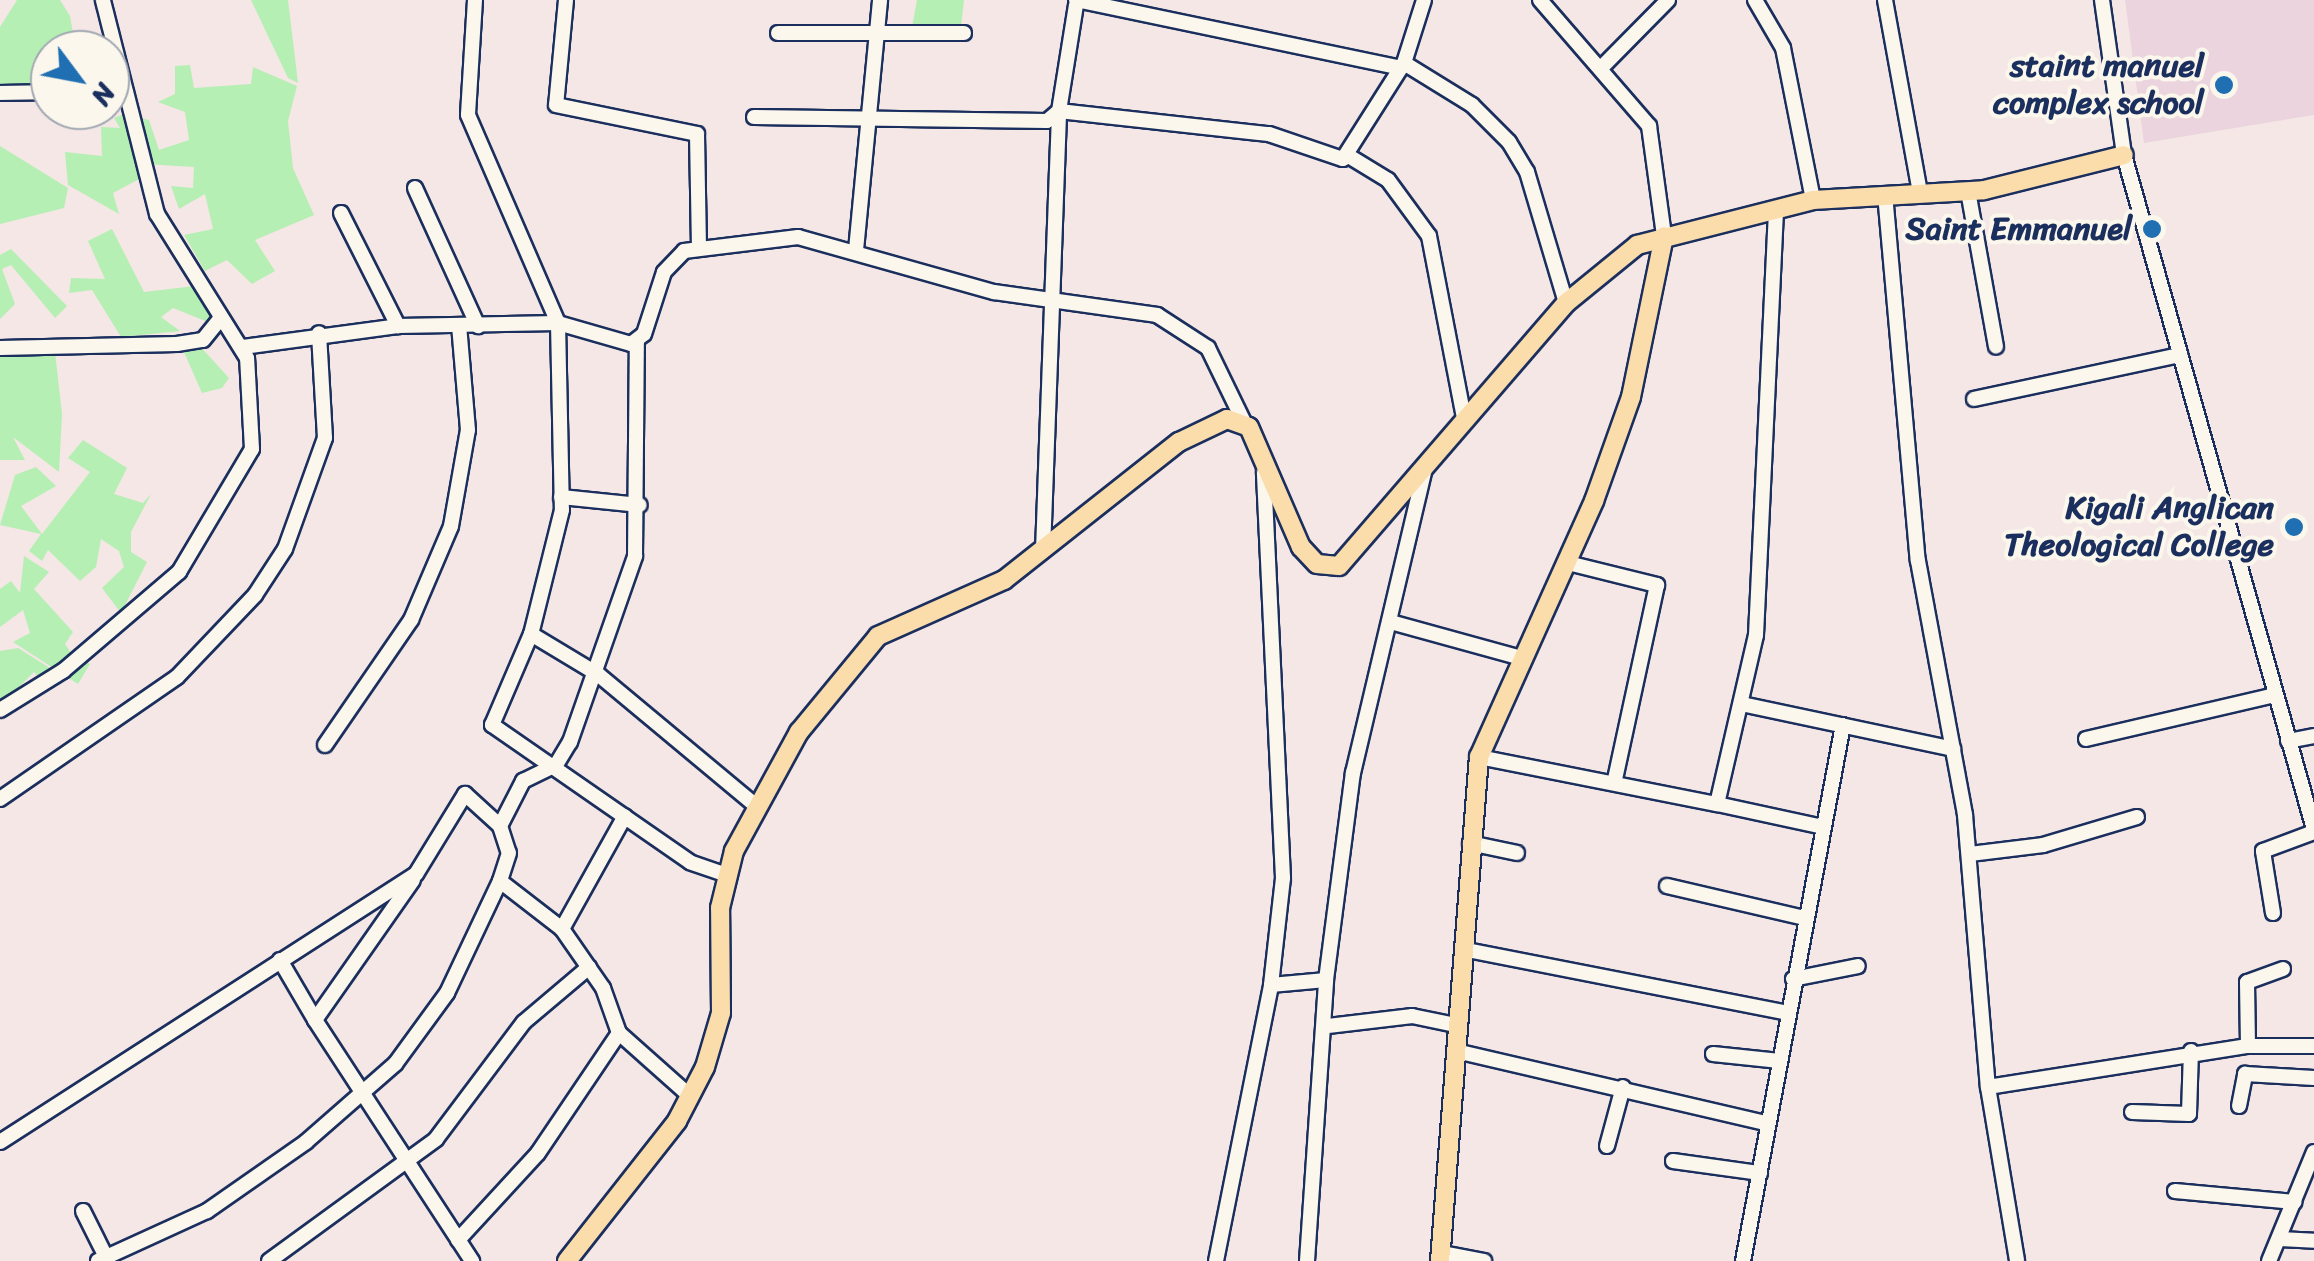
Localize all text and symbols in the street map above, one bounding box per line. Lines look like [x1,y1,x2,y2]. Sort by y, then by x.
north arrow [30,30,130,130]
place label: staint manuel complex school [1991,48,2204,123]
text: N [78,74,130,116]
marker: staint manuel complex school [2213,74,2235,96]
place label: Saint Emmanuel [1905,210,2132,248]
marker: Saint Emmanuel [2141,218,2163,240]
place label: Kigali Anglican Theological College [2005,490,2274,565]
marker: Kigali Anglican Theological College [2283,516,2305,538]

